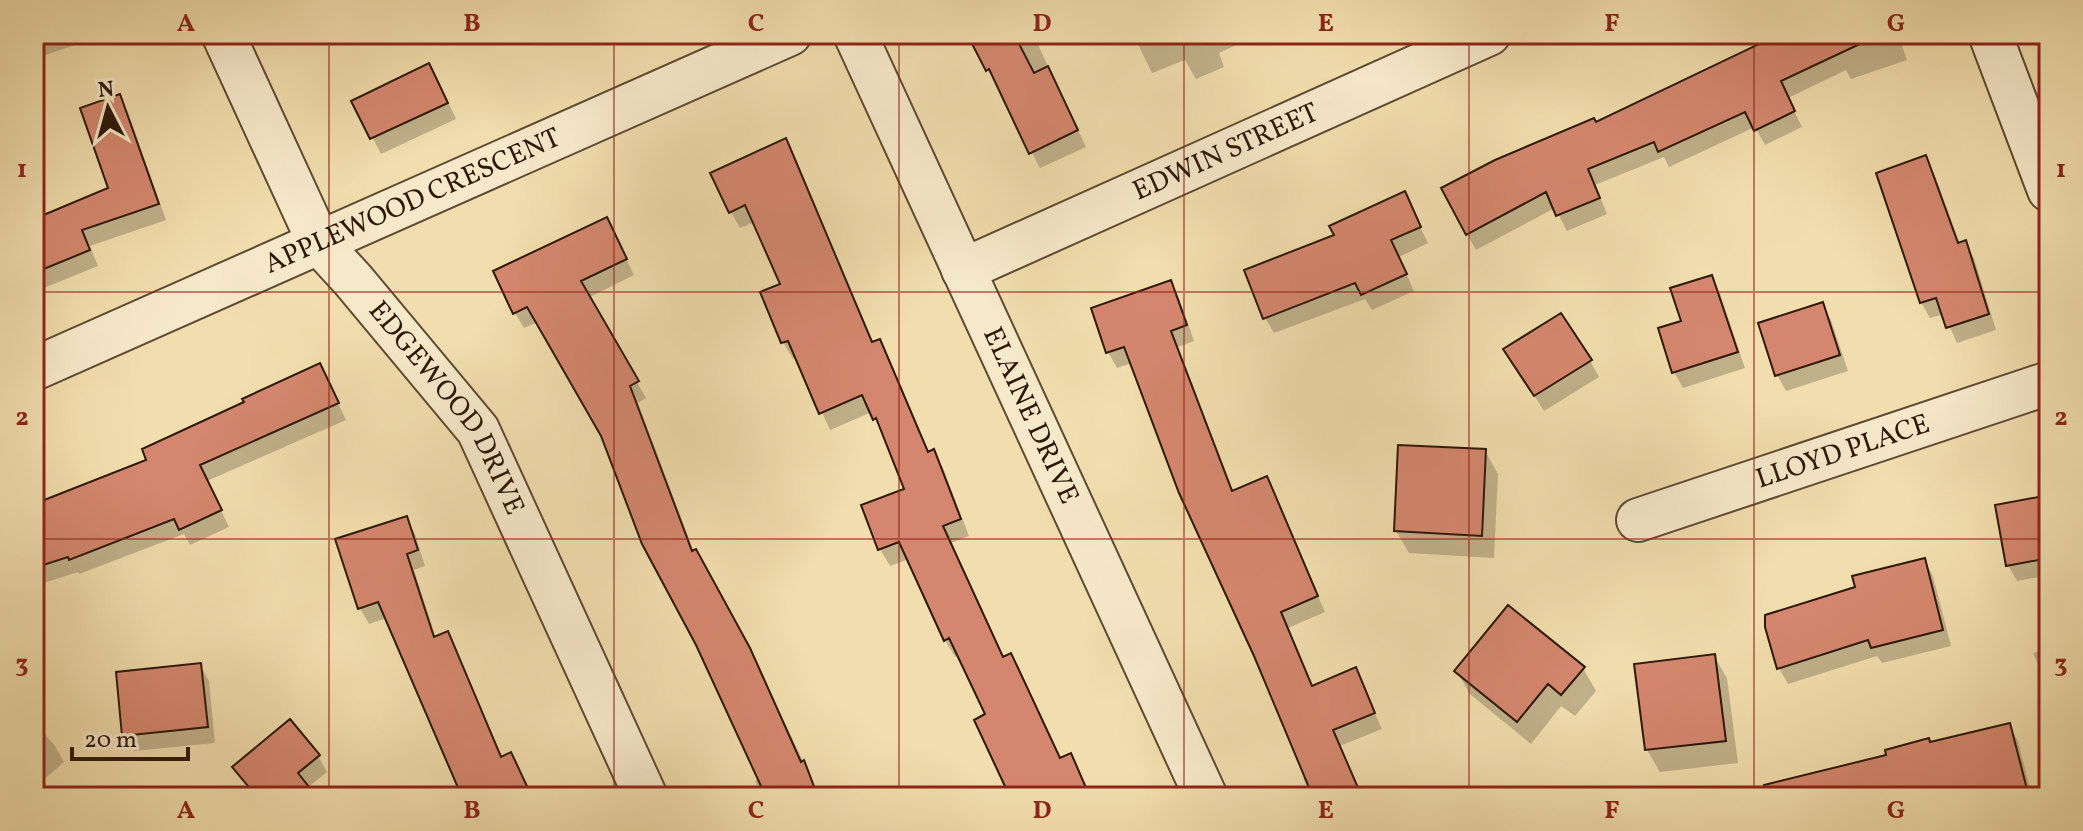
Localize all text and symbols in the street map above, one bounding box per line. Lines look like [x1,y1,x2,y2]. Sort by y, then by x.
text: A [177,6,196,42]
text: B [463,6,481,42]
text: C [748,6,764,42]
text: D [1032,6,1052,42]
text: E [1318,6,1334,42]
text: F [1604,6,1620,42]
text: G [1887,6,1905,42]
north arrow [68,68,148,148]
text: N [97,74,116,107]
street label: EDWIN STREET [1127,93,1325,211]
street label: APPLEWOOD CRESCENT [258,118,567,284]
text: 1 [17,152,27,188]
text: 1 [2056,152,2066,188]
street label: EDGEWOOD DRIVE [359,293,534,521]
street label: ELAINE DRIVE [973,321,1088,510]
text: 2 [15,400,29,436]
text: 2 [2054,400,2068,436]
street label: LLOYD PLACE [1751,405,1935,499]
text: 3 [15,647,29,683]
text: 3 [2054,647,2068,683]
scale bar [72,711,188,761]
text: 20 m [84,724,137,758]
text: A [177,793,196,829]
text: B [463,793,481,829]
text: C [748,793,764,829]
text: D [1032,793,1052,829]
text: E [1318,793,1334,829]
text: F [1604,793,1620,829]
text: G [1887,793,1905,829]

